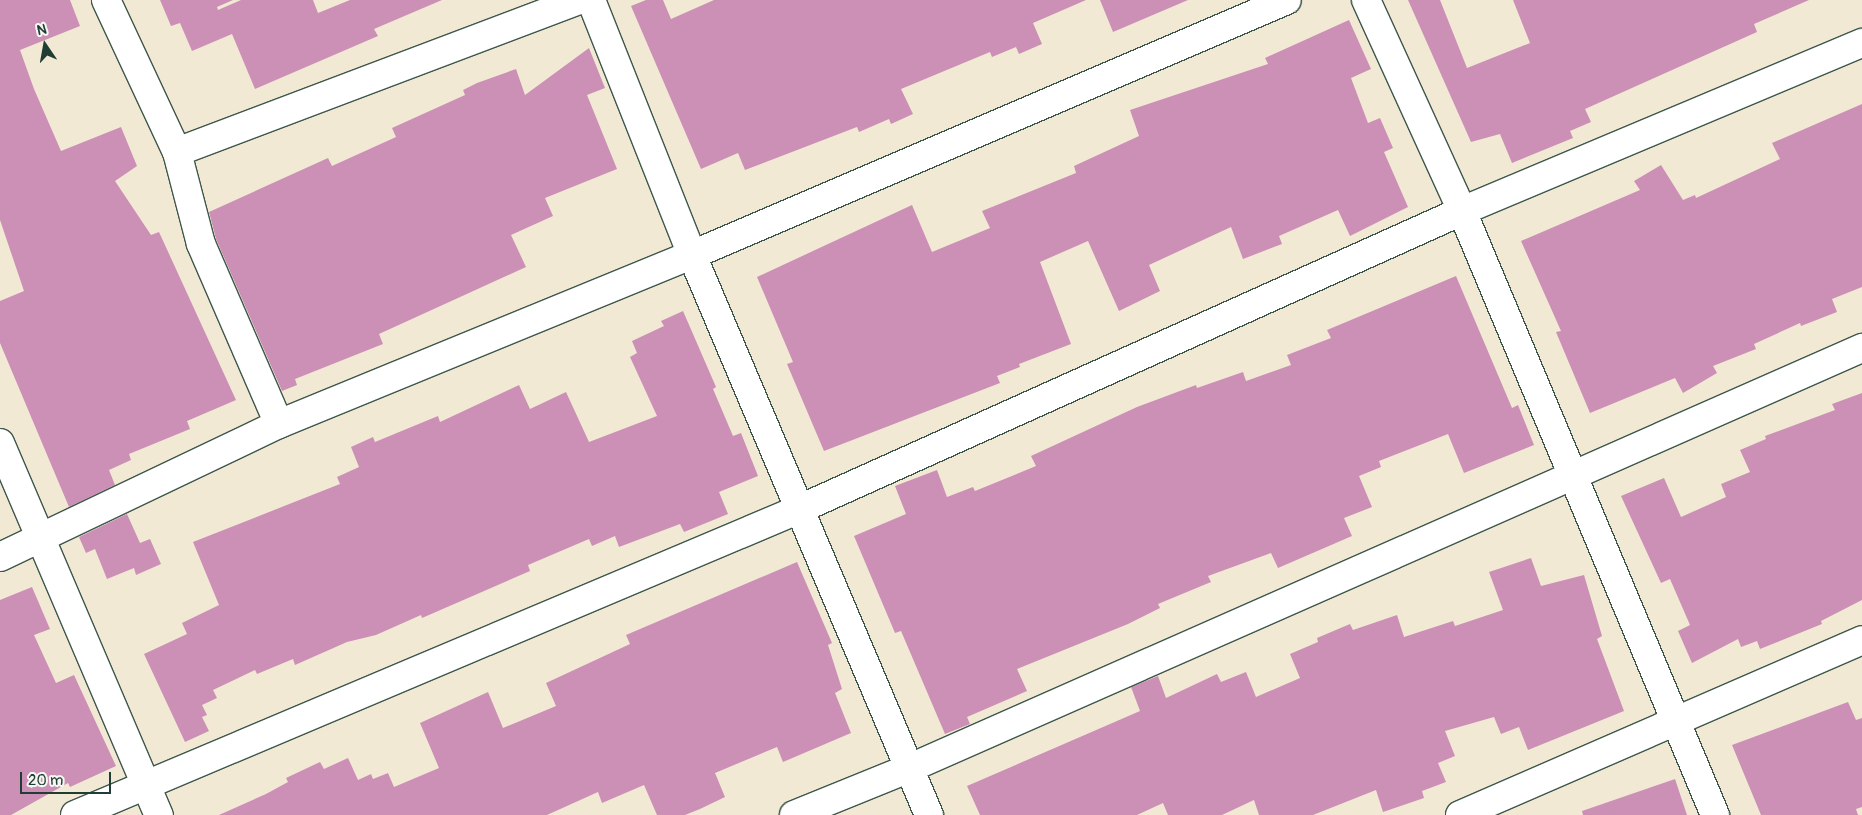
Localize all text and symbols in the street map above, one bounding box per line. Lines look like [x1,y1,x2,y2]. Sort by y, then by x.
north arrow [20,20,70,70]
text: N [35,21,48,39]
scale bar [22,762,114,794]
text: 20 m [28,771,63,790]

